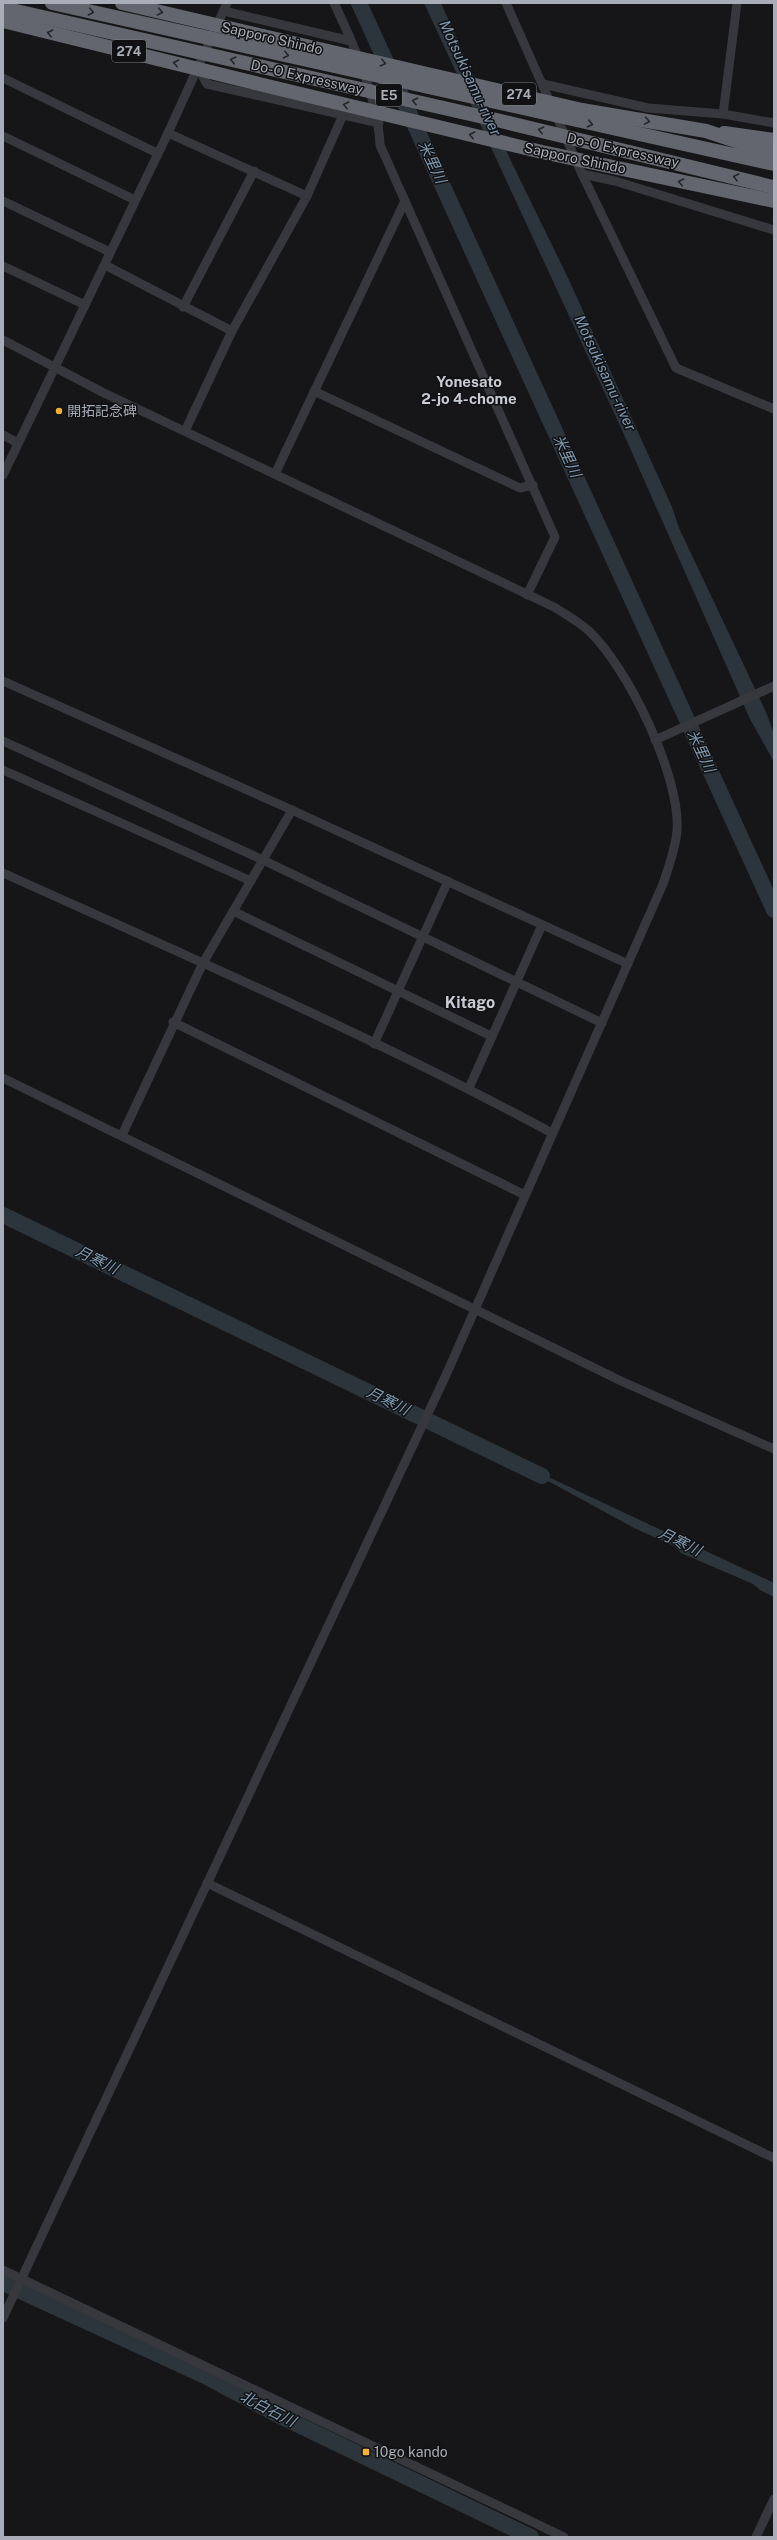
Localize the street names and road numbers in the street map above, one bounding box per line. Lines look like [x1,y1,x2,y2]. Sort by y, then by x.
street label: Sapporo Shindo [220,19,324,57]
road number: 274 [112,40,146,62]
street label: Do-O Expressway [249,56,365,98]
road number: 274 [502,83,536,105]
road number: E5 [376,84,402,106]
street label: Do-O Expressway [565,129,681,171]
street label: Sapporo Shindo [523,139,627,177]

